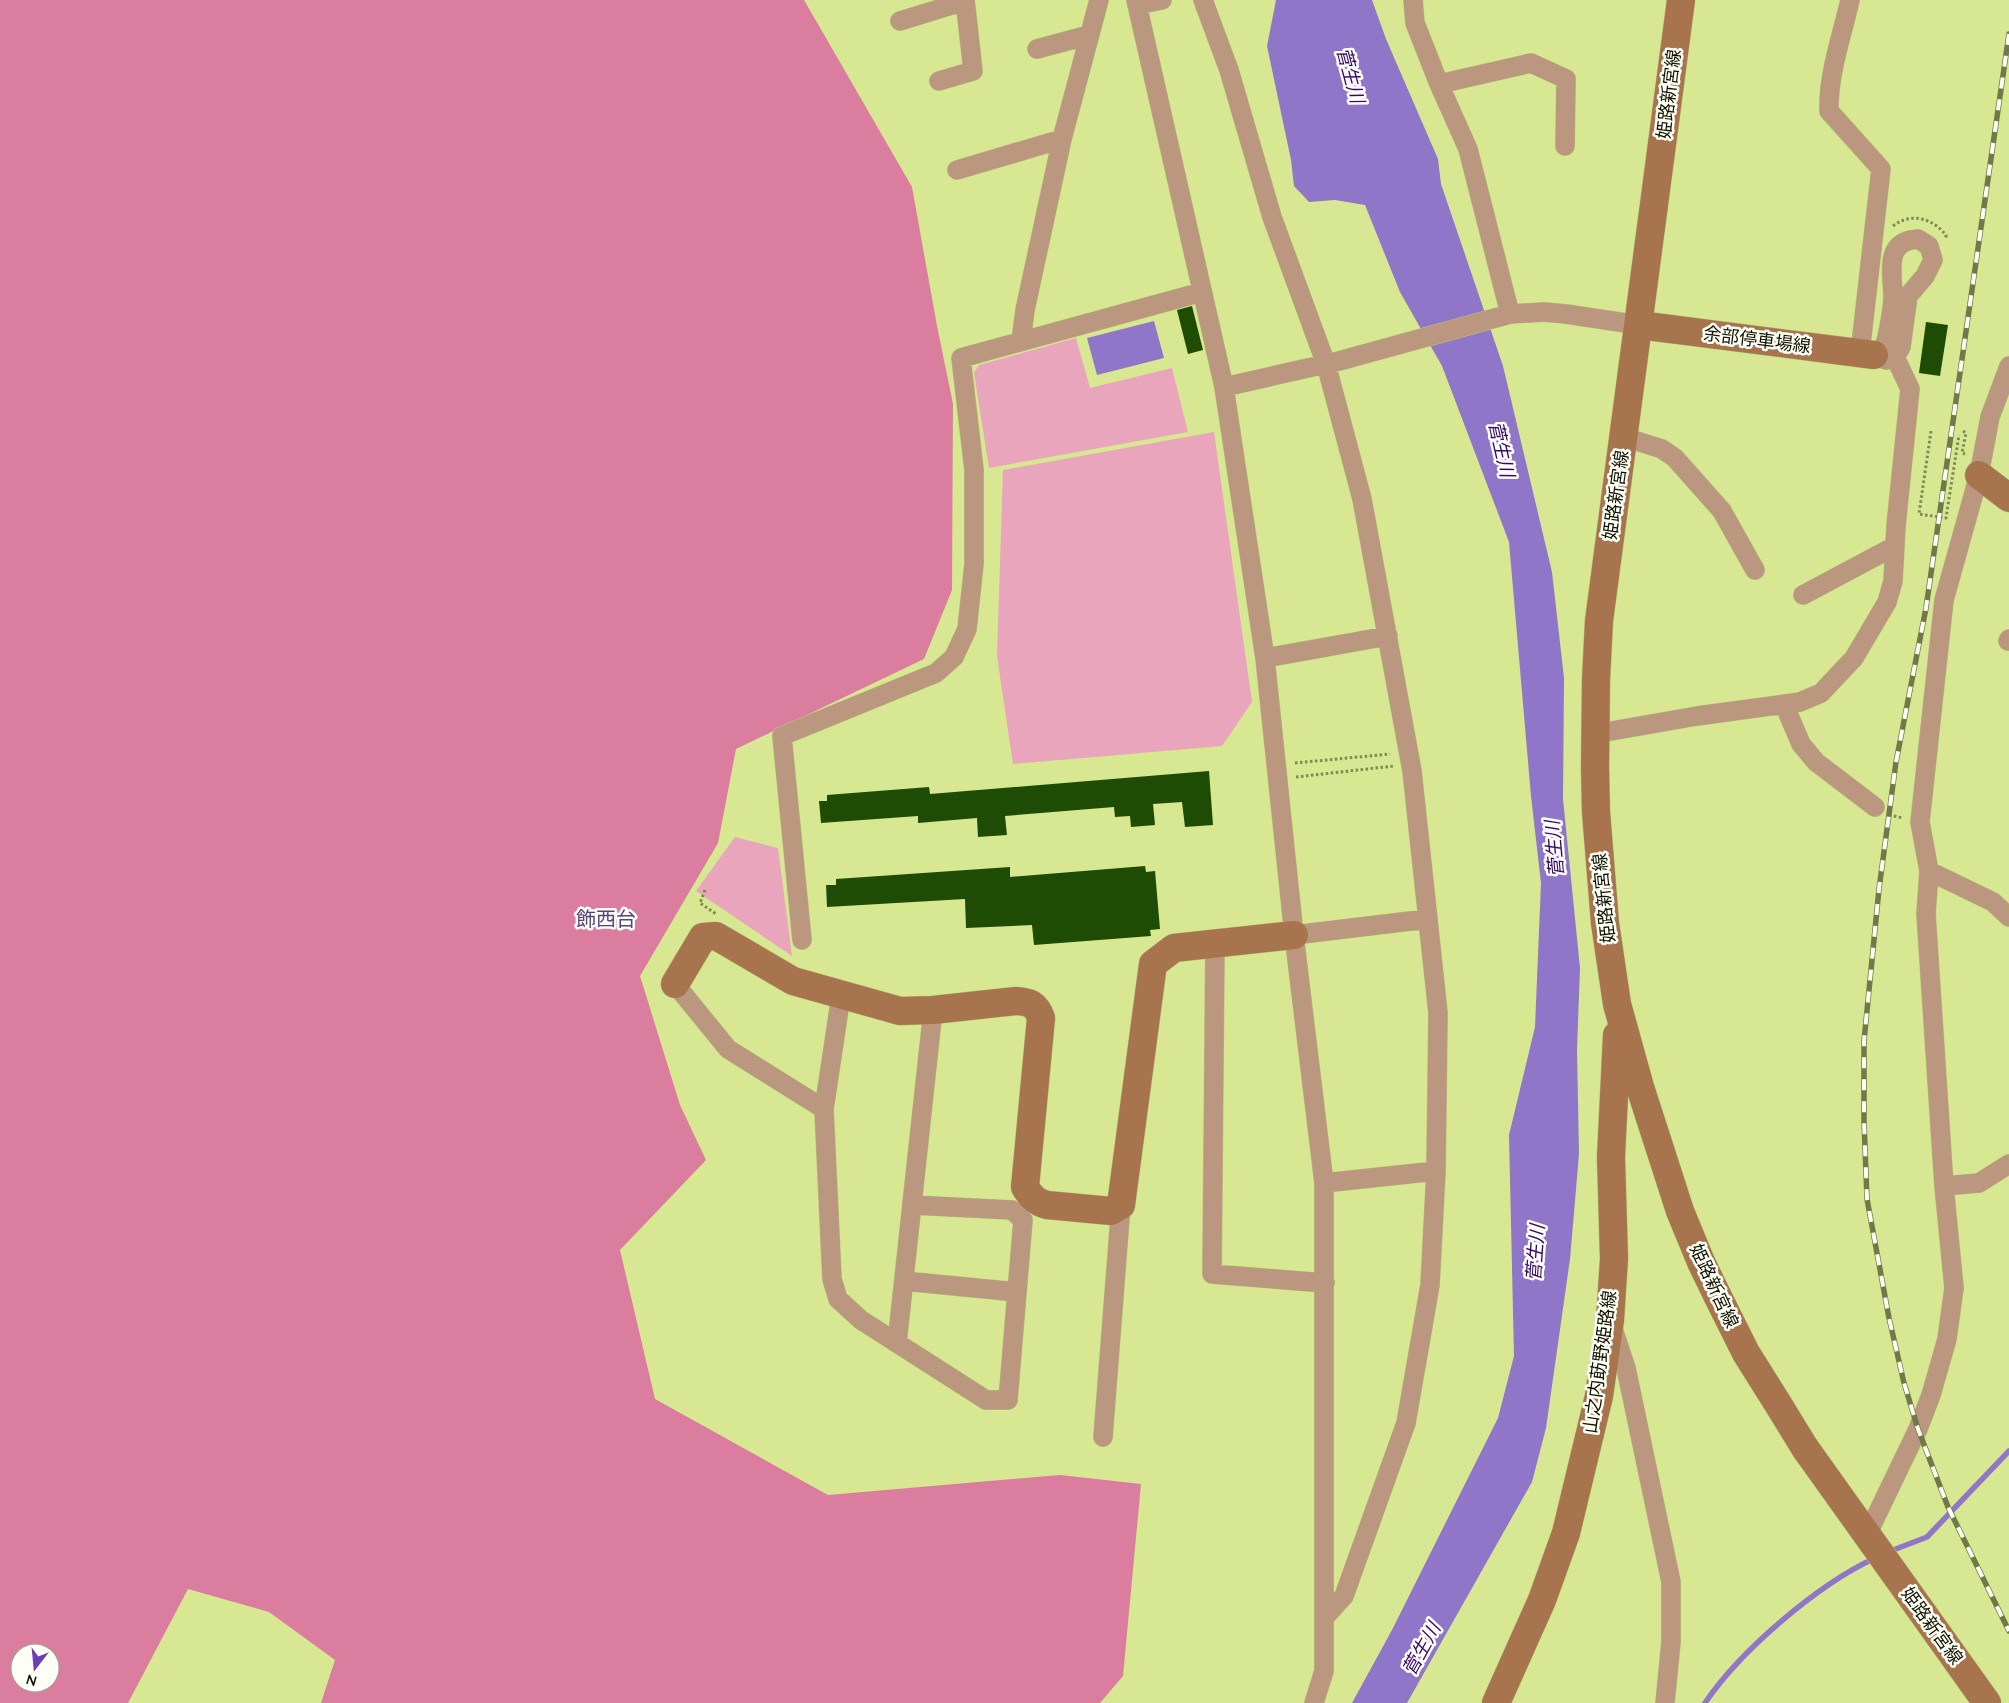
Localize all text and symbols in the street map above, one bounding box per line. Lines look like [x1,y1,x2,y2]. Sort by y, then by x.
water label: 菅生川 [1332,44,1370,108]
street label: 姫路新宮線 [1652,48,1685,140]
street label: 余部停車場線 [1702,322,1812,357]
water label: 菅生川 [1484,419,1521,481]
street label: 姫路新宮線 [1598,449,1633,541]
water label: 菅生川 [1539,818,1568,878]
street label: 姫路新宮線 [1587,852,1620,944]
district label: 飾西台 [576,906,636,931]
water label: 菅生川 [1521,1222,1549,1282]
street label: 姫路新宮線 [1685,1240,1744,1331]
street label: 山之内莇野姫路線 [1578,1289,1621,1435]
street label: 姫路新宮線 [1897,1583,1968,1669]
water label: 菅生川 [1397,1617,1446,1680]
north arrow [10,1643,60,1693]
text: N [24,1670,39,1691]

